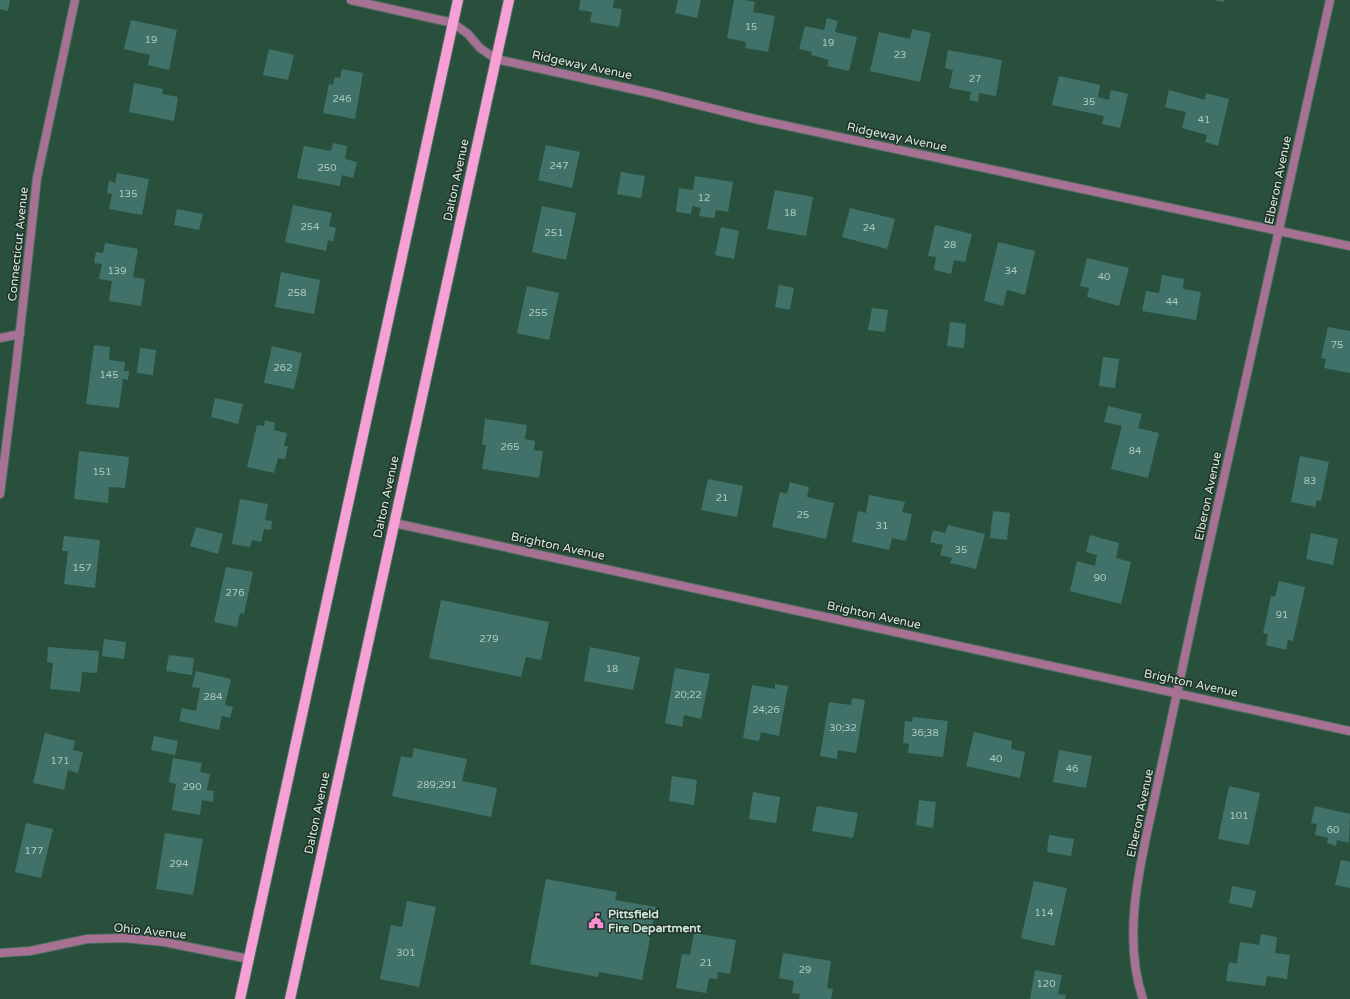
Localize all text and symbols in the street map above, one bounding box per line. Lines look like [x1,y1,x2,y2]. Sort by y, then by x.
house number: 15 [745,21,757,33]
house number: 19 [145,34,157,46]
house number: 19 [822,37,834,49]
street label: Ridgeway Avenue [531,48,634,82]
house number: 23 [894,49,906,61]
house number: 27 [969,73,981,85]
house number: 246 [333,93,351,105]
house number: 35 [1083,96,1095,108]
house number: 41 [1198,114,1210,126]
street label: Ridgeway Avenue [846,120,949,154]
street label: Elberon Avenue [1262,134,1294,226]
street label: Dalton Avenue [440,137,472,222]
house number: 247 [550,160,568,172]
house number: 250 [318,162,336,174]
street label: Connecticut Avenue [5,186,31,302]
house number: 135 [119,188,137,200]
house number: 12 [698,192,710,204]
house number: 18 [784,207,796,219]
house number: 254 [301,221,319,233]
house number: 24 [863,222,875,234]
house number: 251 [545,227,563,239]
house number: 28 [944,239,956,251]
house number: 139 [108,265,126,277]
house number: 34 [1005,265,1017,277]
house number: 40 [1098,271,1110,283]
house number: 258 [288,287,306,299]
house number: 44 [1166,296,1178,308]
house number: 255 [529,307,547,319]
house number: 75 [1331,339,1343,351]
house number: 262 [274,362,292,374]
house number: 145 [100,369,118,381]
house number: 265 [501,441,519,453]
house number: 84 [1129,445,1141,457]
street label: Elberon Avenue [1192,450,1224,542]
street label: Dalton Avenue [370,454,402,539]
house number: 151 [93,466,111,478]
house number: 83 [1304,475,1316,487]
house number: 21 [716,492,728,504]
house number: 25 [797,509,809,521]
house number: 31 [876,520,888,532]
street label: Brighton Avenue [510,529,606,563]
house number: 35 [955,544,967,556]
house number: 157 [73,562,91,574]
house number: 90 [1094,572,1106,584]
house number: 276 [226,587,244,599]
street label: Brighton Avenue [826,598,922,632]
house number: 91 [1276,609,1288,621]
house number: 279 [480,633,498,645]
house number: 18 [606,663,618,675]
street label: Brighton Avenue [1143,666,1239,700]
house number: 20;22 [674,689,702,701]
house number: 284 [204,691,222,703]
house number: 24;26 [752,704,780,716]
house number: 30;32 [829,722,857,734]
house number: 36;38 [911,727,939,739]
house number: 40 [990,753,1002,765]
house number: 171 [51,755,69,767]
house number: 46 [1066,763,1078,775]
street label: Elberon Avenue [1124,767,1156,859]
street label: Dalton Avenue [301,770,333,855]
house number: 289;291 [417,779,457,791]
house number: 290 [183,781,201,793]
house number: 101 [1230,810,1248,822]
house number: 60 [1327,824,1339,836]
house number: 177 [25,845,43,857]
house number: 294 [170,858,188,870]
place label: Pittsfield Fire Department [608,907,702,936]
house number: 114 [1035,907,1053,919]
public building icon: Pittsfield Fire Department [587,912,605,930]
street label: Ohio Avenue [113,920,187,942]
house number: 301 [397,947,415,959]
house number: 21 [700,957,712,969]
house number: 29 [799,964,811,976]
house number: 120 [1037,978,1055,990]

